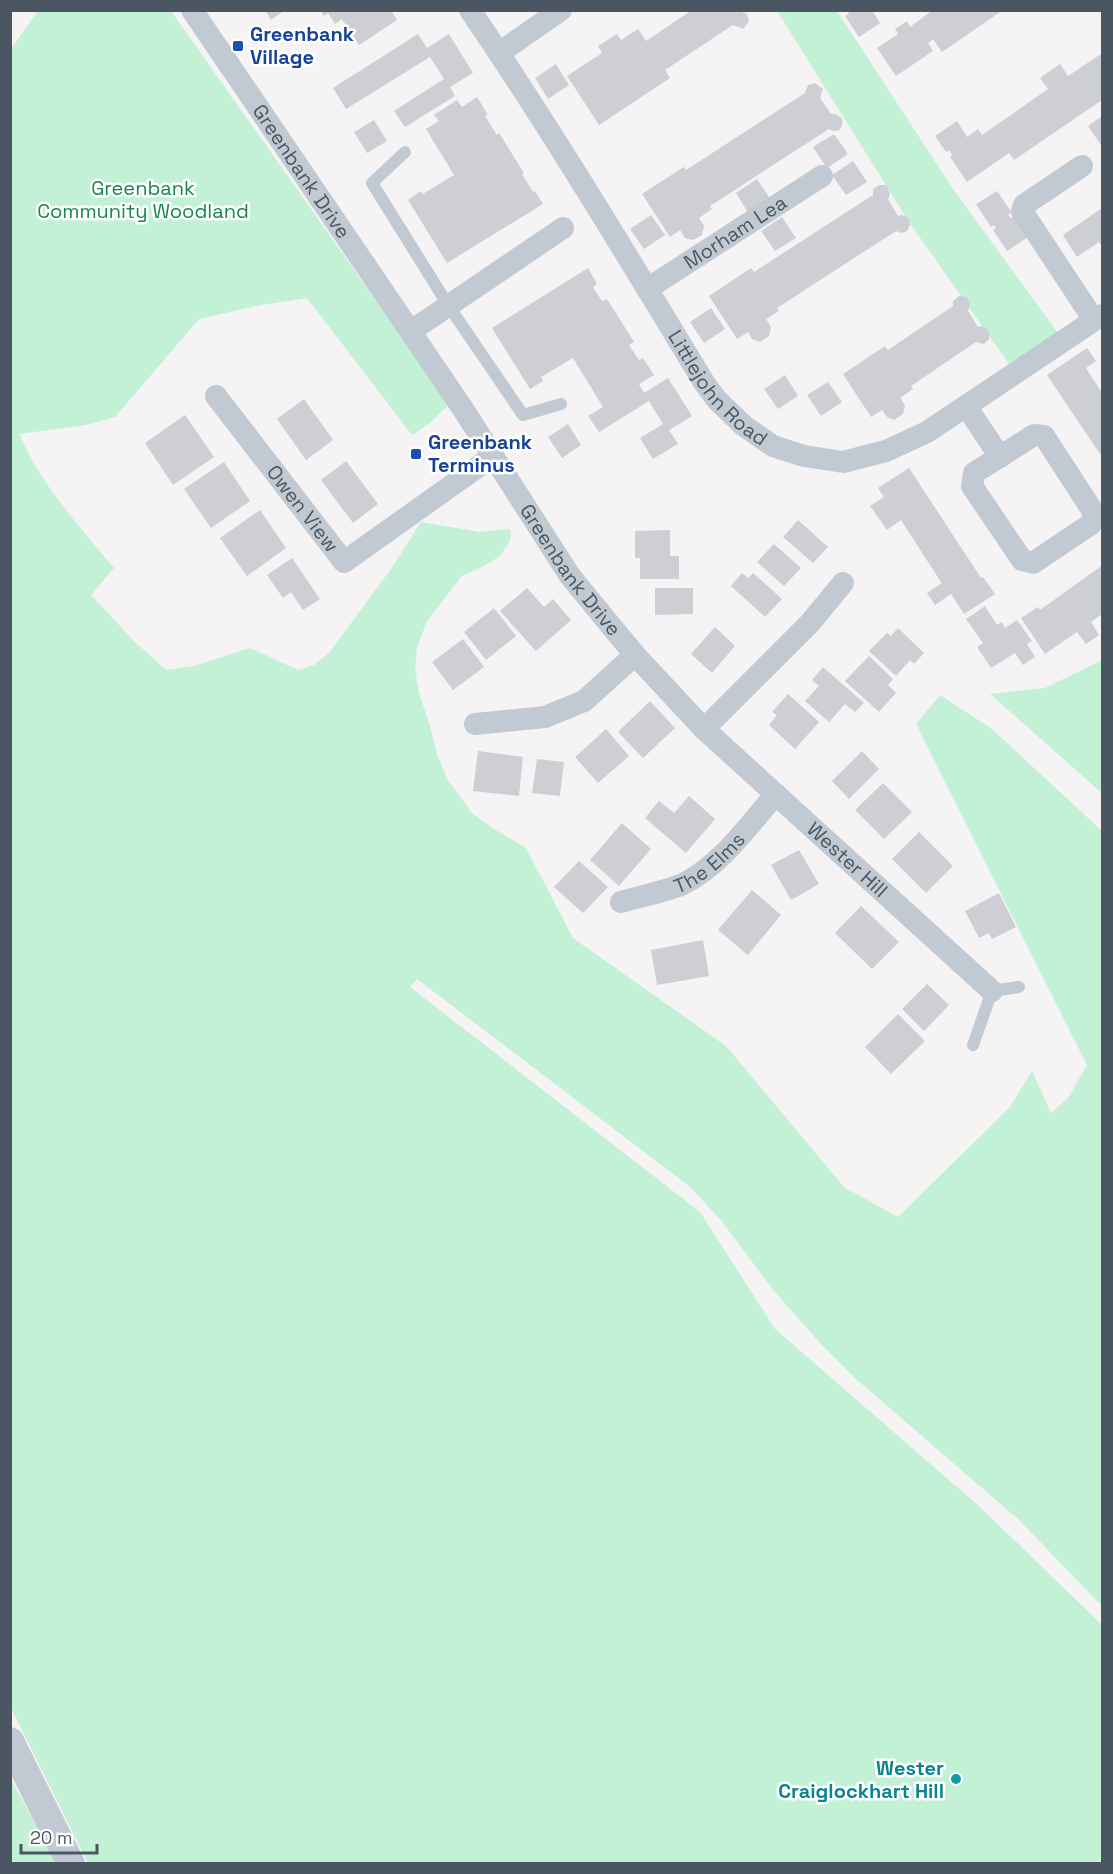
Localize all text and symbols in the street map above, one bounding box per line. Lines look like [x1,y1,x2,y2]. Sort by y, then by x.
place label: Greenbank Village [250,21,354,70]
marker: Greenbank Village [231,39,245,53]
street label: Greenbank Drive [247,99,356,243]
park label: Greenbank Community Woodland [37,175,249,224]
street label: Morham Lea [679,189,792,275]
street label: Littlejohn Road [662,325,773,451]
place label: Greenbank Terminus [428,429,532,478]
marker: Greenbank Terminus [409,447,423,461]
street label: Owen View [261,460,345,557]
street label: Greenbank Drive [514,499,627,641]
street label: Wester Hill [801,816,893,903]
street label: The Elms [670,827,750,899]
place label: Wester Craiglockhart Hill [778,1755,944,1804]
marker: Wester Craiglockhart Hill [949,1772,963,1786]
scale bar [21,1817,98,1855]
text: 20 m [30,1826,73,1849]

